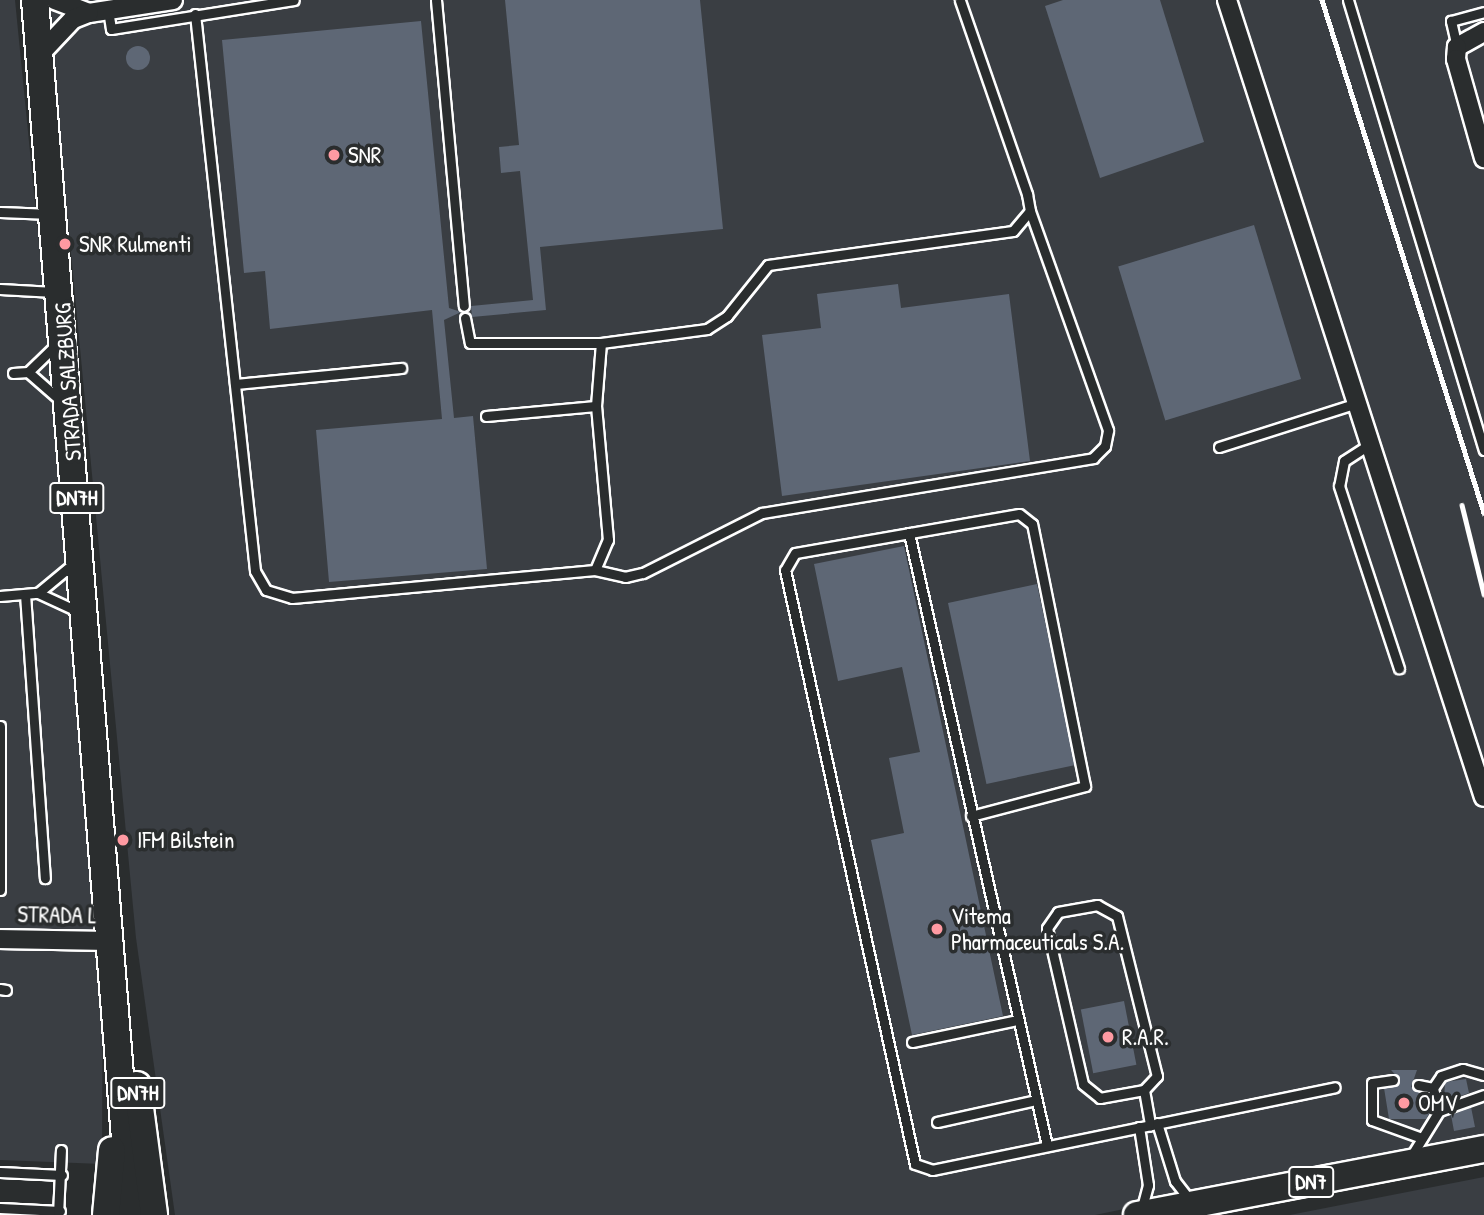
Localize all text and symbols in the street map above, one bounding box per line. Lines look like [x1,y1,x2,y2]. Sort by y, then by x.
place label: SNR [348,141,381,169]
marker: SNR [326,147,342,163]
place label: SNR Rulmenti [79,230,192,258]
marker: SNR Rulmenti [57,236,73,252]
street label: STRADA SALZBURG [49,302,87,462]
road number: DN7H [49,480,105,516]
place label: IFM Bilstein [137,826,234,854]
marker: IFM Bilstein [115,832,131,848]
street label: STRADA L [17,901,97,929]
place label: Vitema Pharmaceuticals S.A. [951,902,1124,956]
marker: Vitema Pharmaceuticals S.A. [929,921,945,937]
place label: R.A.R. [1122,1023,1169,1051]
marker: R.A.R. [1100,1029,1116,1045]
road number: DN7H [110,1076,166,1110]
place label: OMV [1418,1089,1457,1117]
marker: OMV [1396,1095,1412,1111]
road number: DN7 [1286,1164,1336,1200]

